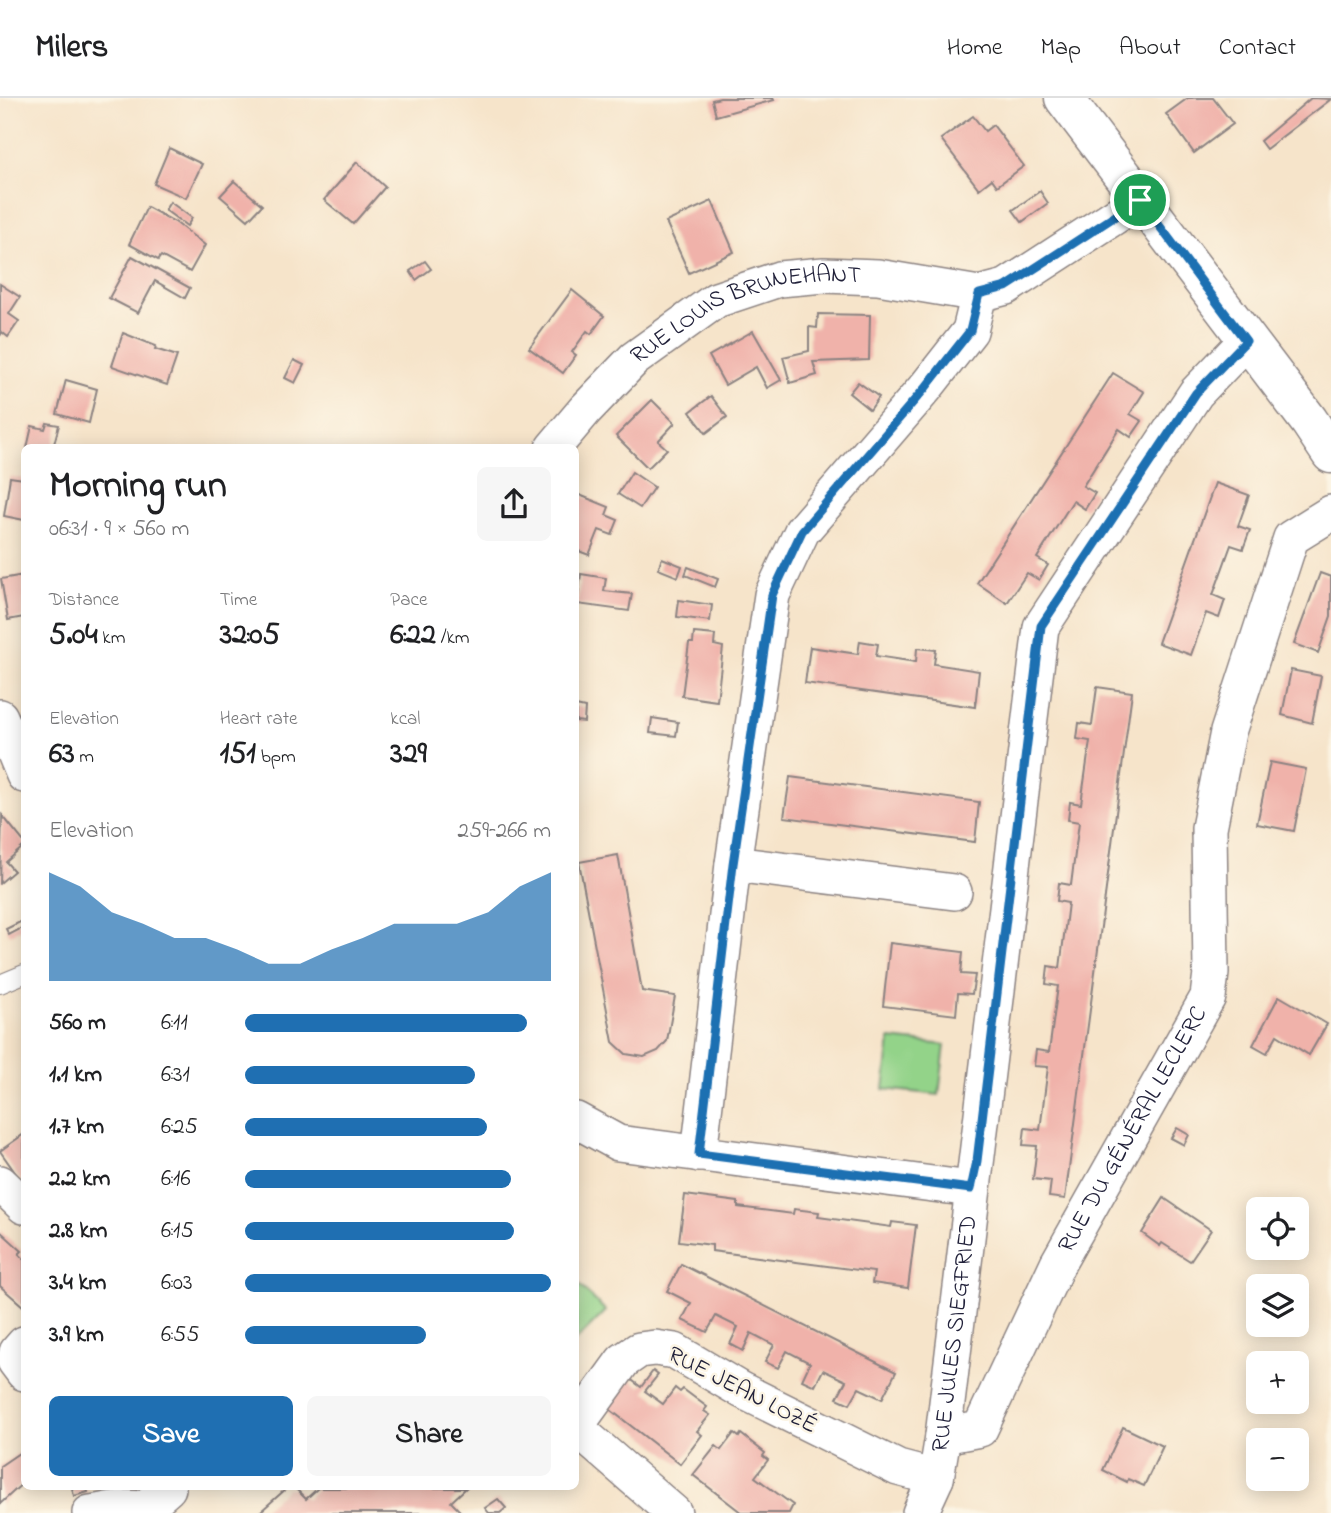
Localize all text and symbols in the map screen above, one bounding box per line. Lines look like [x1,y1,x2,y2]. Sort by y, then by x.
text: Milers [35,24,108,72]
text: Home [947,31,1003,66]
text: Map [1041,31,1081,66]
text: About [1119,31,1181,66]
text: Contact [1219,31,1296,66]
pin [1110,170,1170,230]
icon: arrive [1121,181,1159,219]
street label: RUE LOUIS BRUNEHANT [623,257,862,373]
text: Morning run [49,459,227,515]
button: share [477,467,551,541]
text: 06:31 · 9 × 560 m [49,513,189,546]
text: Distance [49,587,119,614]
text: Time [220,587,257,614]
text: Pace [390,587,427,614]
text: 5.04 [49,614,98,658]
text: 32:05 [220,614,280,658]
text: 6:22 [390,614,436,658]
text: km [98,625,125,652]
text: /km [436,625,470,652]
text: Elevation [49,706,119,733]
text: Heart rate [220,706,298,733]
text: kcal [390,706,421,733]
text: 63 [49,733,75,777]
text: 151 [220,733,256,777]
text: 329 [390,733,427,777]
text: m [75,744,94,771]
text: bpm [256,744,296,771]
text: Elevation [49,815,134,848]
text: 259–266 m [458,815,551,848]
street label: RUE DU GÉNÉRAL LECLERC [1050,1000,1217,1259]
text: 560 m [49,1007,106,1040]
text: 6:11 [161,1007,188,1040]
text: 1.1 km [49,1059,102,1092]
text: 6:31 [161,1059,190,1092]
text: 1.7 km [49,1111,104,1144]
text: 6:25 [161,1111,198,1144]
text: 2.2 km [49,1163,110,1196]
text: 6:16 [161,1163,191,1196]
map controls [1246,1197,1309,1491]
button: locate [1246,1197,1309,1260]
street label: RUE JULES SIEGFRIED [923,1214,987,1455]
text: 2.8 km [49,1215,107,1248]
text: 6:15 [161,1215,194,1248]
text: 3.4 km [49,1267,106,1300]
text: 6:03 [161,1267,193,1300]
button: layers [1246,1274,1309,1337]
text: 3.9 km [49,1319,104,1352]
text: 6:55 [161,1319,199,1352]
street label: RUE JEAN LOZÉ [661,1338,823,1444]
button: + [1246,1351,1309,1414]
button: Save [49,1396,293,1476]
button: Share [307,1396,551,1476]
button: − [1246,1428,1309,1491]

